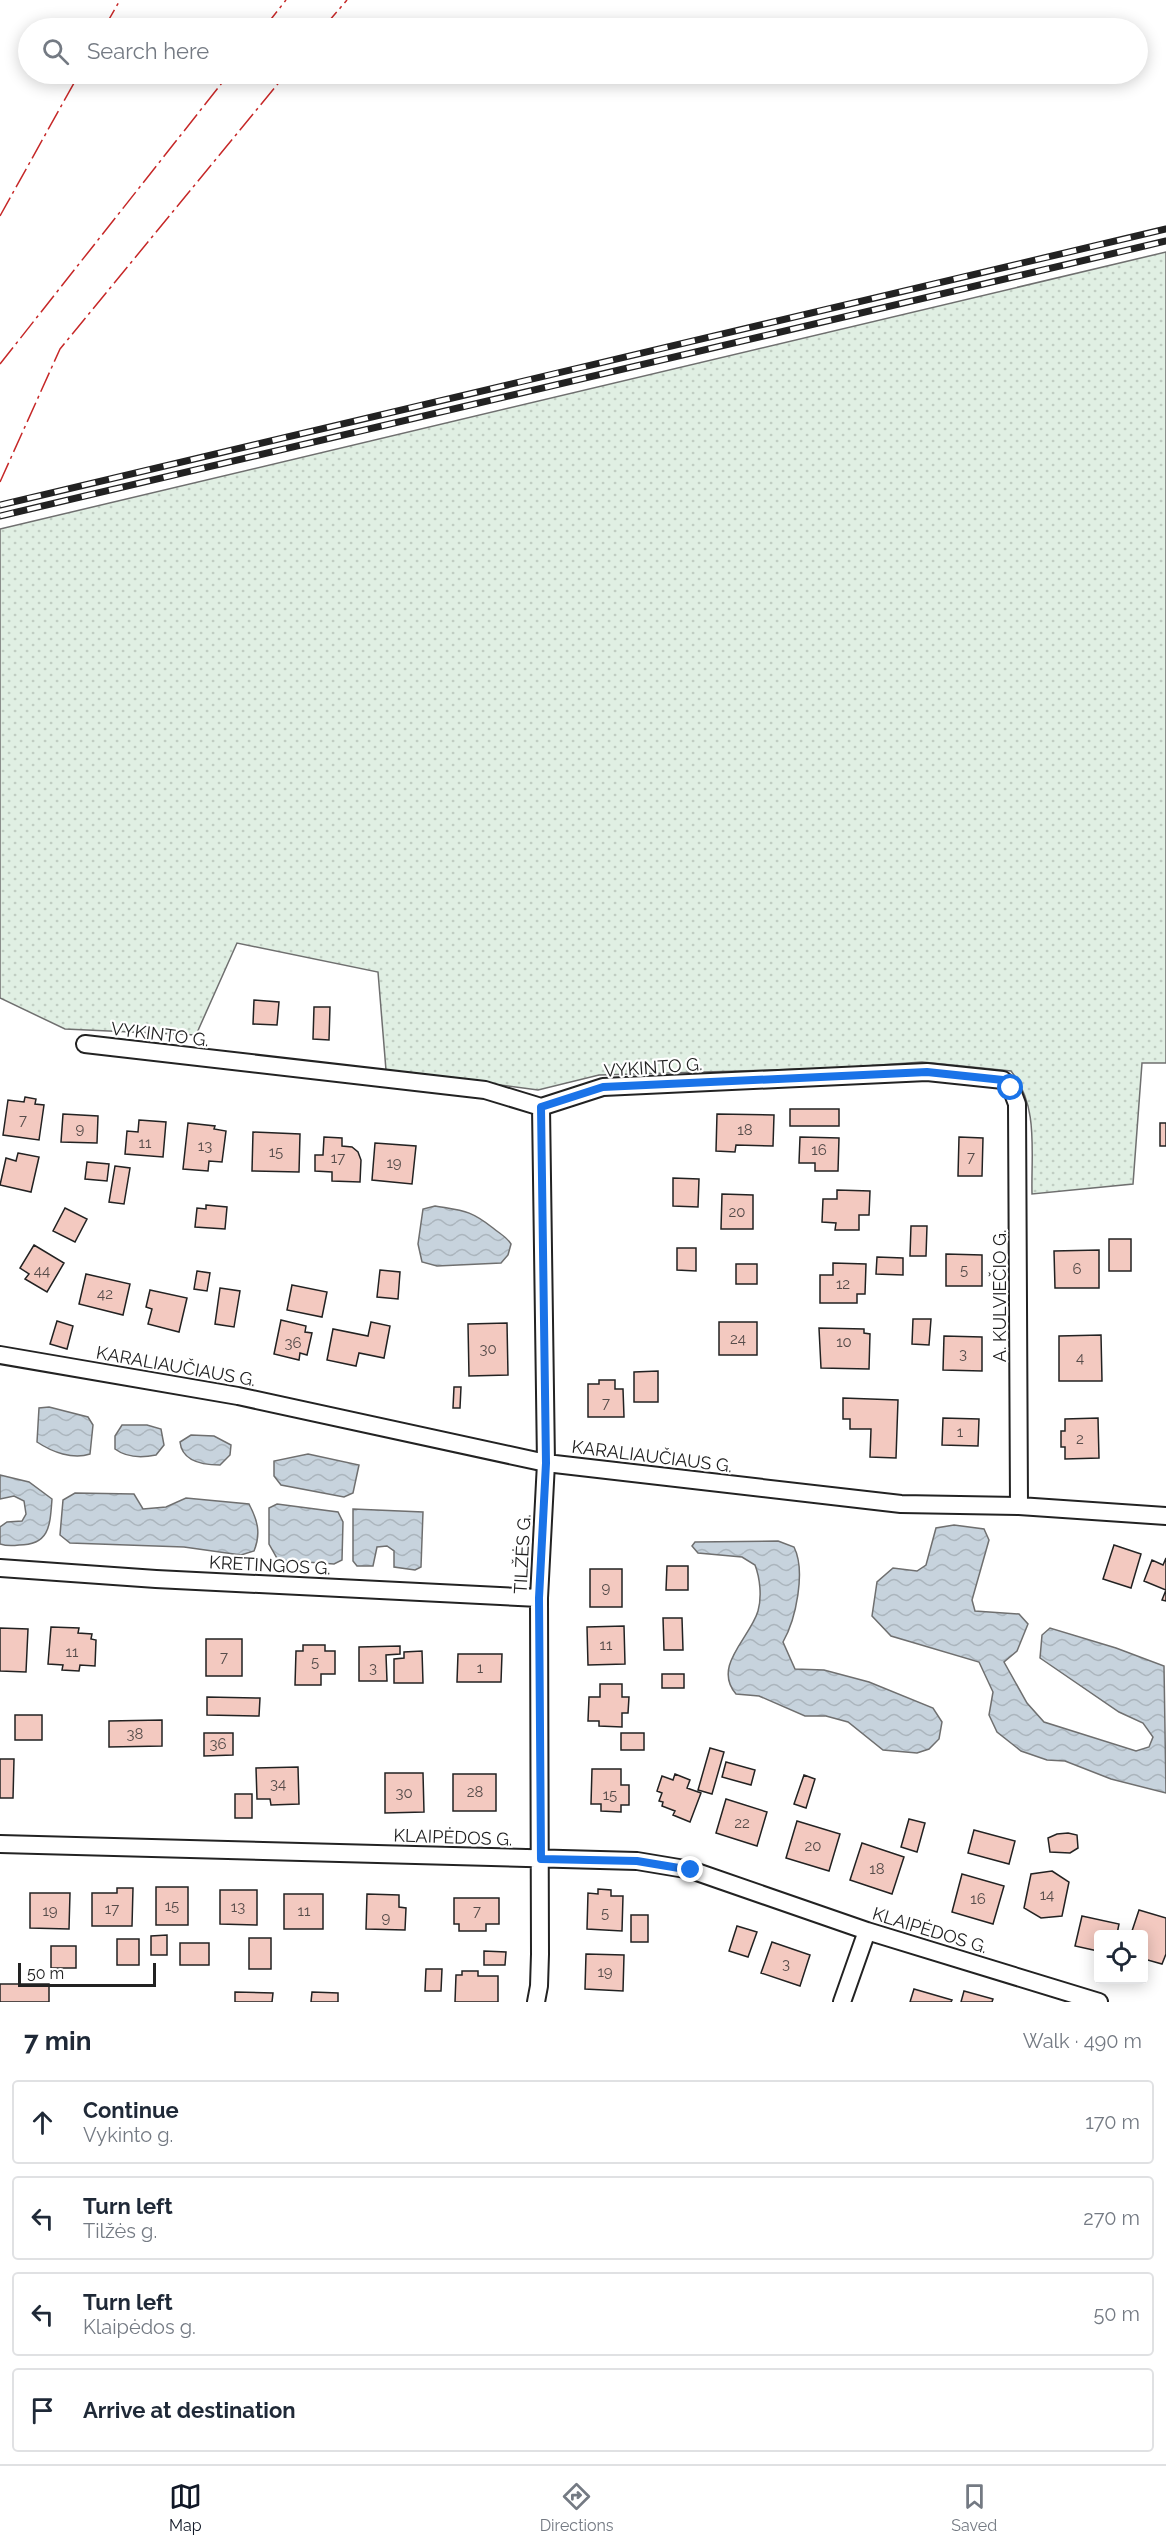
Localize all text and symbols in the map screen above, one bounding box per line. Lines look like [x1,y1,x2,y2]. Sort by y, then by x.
search box [18,18,1148,84]
icon: search [39,35,72,68]
text: Search here [87,38,209,64]
street label: VYKINTO G. [110,1018,210,1050]
street label: VYKINTO G. [603,1053,703,1081]
route start [997,1074,1023,1100]
house number: 7 [19,1111,27,1129]
house number: 9 [76,1120,85,1138]
house number: 18 [737,1121,753,1139]
house number: 11 [139,1134,152,1152]
house number: 13 [198,1137,212,1155]
house number: 16 [811,1141,827,1159]
house number: 15 [269,1143,283,1161]
house number: 7 [967,1148,975,1166]
house number: 17 [331,1149,345,1167]
house number: 19 [386,1154,402,1172]
house number: 20 [729,1203,746,1221]
street label: A. KULVIEČIO G. [988,1230,1010,1362]
house number: 6 [1072,1260,1082,1278]
house number: 5 [960,1261,968,1279]
house number: 44 [34,1262,50,1280]
house number: 12 [836,1275,850,1293]
house number: 42 [97,1285,113,1303]
house number: 24 [730,1330,746,1348]
house number: 10 [836,1333,852,1351]
house number: 36 [284,1334,302,1352]
house number: 30 [479,1340,497,1358]
street label: KARALIAUČIAUS G. [95,1341,258,1390]
house number: 3 [959,1345,967,1363]
house number: 4 [1076,1349,1084,1367]
house number: 7 [602,1394,610,1412]
house number: 1 [957,1423,964,1441]
house number: 2 [1076,1430,1084,1448]
street label: KARALIAUČIAUS G. [571,1435,734,1476]
street label: TILŽĖS G. [508,1513,535,1594]
street label: KRETINGOS G. [209,1551,331,1579]
house number: 9 [602,1579,611,1597]
house number: 11 [600,1636,613,1654]
house number: 11 [66,1643,79,1661]
house number: 7 [220,1648,228,1666]
house number: 5 [311,1653,319,1671]
house number: 3 [369,1659,377,1677]
house number: 1 [477,1659,484,1677]
house number: 38 [127,1725,144,1743]
house number: 36 [209,1735,227,1753]
house number: 34 [270,1775,286,1793]
house number: 28 [467,1783,483,1801]
house number: 30 [395,1784,413,1802]
house number: 15 [603,1786,617,1804]
house number: 22 [734,1814,750,1832]
street label: KLAIPĖDOS G. [393,1824,513,1850]
house number: 20 [805,1837,822,1855]
route end [677,1856,703,1882]
house number: 18 [869,1860,885,1878]
house number: 14 [1040,1886,1054,1904]
house number: 16 [970,1890,986,1908]
house number: 15 [165,1897,179,1915]
house number: 13 [231,1898,245,1916]
house number: 17 [105,1900,119,1918]
house number: 19 [42,1902,58,1920]
house number: 11 [298,1902,311,1920]
house number: 7 [473,1902,481,1920]
street label: KLAIPĖDOS G. [870,1903,990,1957]
house number: 5 [601,1904,609,1922]
house number: 9 [382,1909,391,1927]
map controls [1094,1930,1148,1984]
button: locate [1094,1930,1148,1984]
house number: 3 [782,1955,790,1973]
scale bar [18,1960,156,1988]
house number: 19 [597,1963,613,1981]
text: 50 m [27,1964,64,1983]
text: 7 min [24,2026,91,2056]
text: Walk · 490 m [1023,2029,1142,2053]
text: Continue [83,2097,179,2123]
icon: ahead [26,2106,59,2139]
text: 170 m [1085,2110,1140,2134]
text: Vykinto g. [83,2123,173,2147]
text: Turn left [83,2193,173,2219]
icon: left [26,2202,59,2235]
text: 270 m [1083,2206,1140,2230]
text: Tilžės g. [83,2219,157,2243]
text: Turn left [83,2289,173,2315]
icon: left [26,2298,59,2331]
text: 50 m [1093,2302,1140,2326]
text: Klaipėdos g. [83,2315,196,2339]
icon: arrive [26,2394,59,2427]
text: Arrive at destination [83,2397,296,2423]
tab: Map [169,2480,202,2535]
tab: Directions [540,2480,614,2535]
tab: Saved [951,2480,997,2535]

